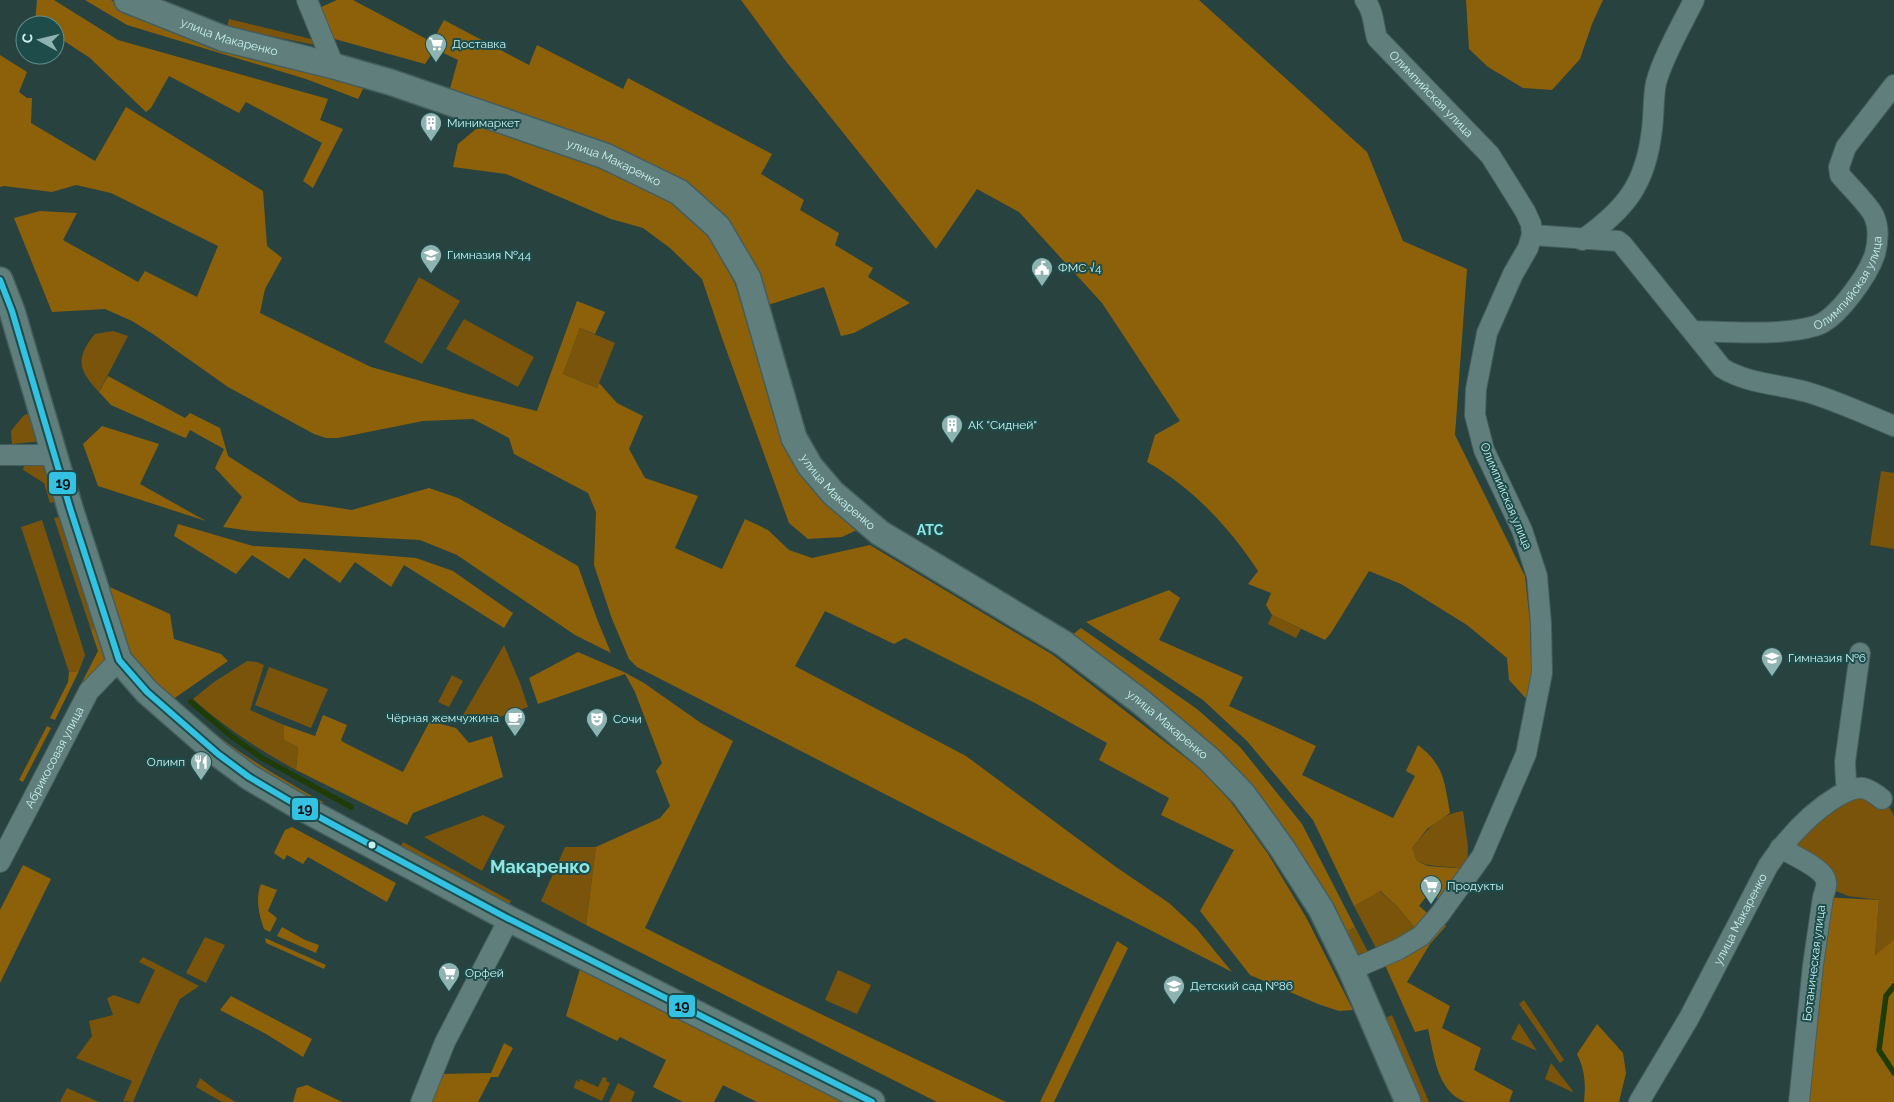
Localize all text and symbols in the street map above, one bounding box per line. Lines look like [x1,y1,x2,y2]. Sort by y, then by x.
north arrow [15,15,65,65]
street label: улица Макаренко [179,15,279,59]
text: С [19,32,36,44]
supermarket icon: Доставка [424,32,448,63]
place label: Доставка [452,37,506,51]
street label: Олимпийская улица [1386,48,1476,140]
building icon: Минимаркет [419,111,443,142]
place label: Минимаркет [447,116,520,130]
street label: улица Макаренко [565,136,663,189]
street label: Олимпийская улица [1811,236,1885,333]
school or university icon: Гимназия №44 [419,243,443,274]
place label: Гимназия №44 [447,248,531,262]
public building icon: ФМС √4 [1030,256,1054,287]
place label: ФМС √4 [1058,261,1102,275]
building icon: АК "Сидней" [940,413,964,444]
place label: АК "Сидней" [968,418,1037,432]
street label: Олимпийская улица [1477,440,1535,552]
street label: улица Макаренко [798,452,878,533]
line badge: 19 [48,471,77,495]
text: 19 [55,475,71,491]
district label: АТС [917,522,944,538]
school or university icon: Гимназия №6 [1760,646,1784,677]
place label: Гимназия №6 [1788,651,1866,665]
street label: улица Макаренко [1124,687,1211,762]
street label: Абрикосовая улица [22,704,87,810]
cafe icon: Чёрная жемчужина [503,706,527,737]
theatre icon: Сочи [585,707,609,738]
place label: Чёрная жемчужина [386,711,499,725]
place label: Сочи [613,712,642,726]
restaurant icon: Олимп [189,750,213,781]
place label: Олимп [147,755,185,769]
line badge: 19 [291,797,319,821]
text: 19 [297,801,313,817]
unlabelled marker [367,840,377,850]
district label: Макаренко [490,856,590,877]
street label: улица Макаренко [1711,871,1770,967]
supermarket icon: Продукты [1419,874,1443,905]
place label: Продукты [1447,879,1504,893]
street label: Ботаническая улица [1800,904,1828,1022]
supermarket icon: Орфей [437,961,461,992]
place label: Орфей [465,966,504,980]
school or university icon: Детский сад №86 [1162,974,1186,1005]
place label: Детский сад №86 [1190,979,1293,993]
line badge: 19 [668,994,696,1018]
text: 19 [674,998,690,1014]

